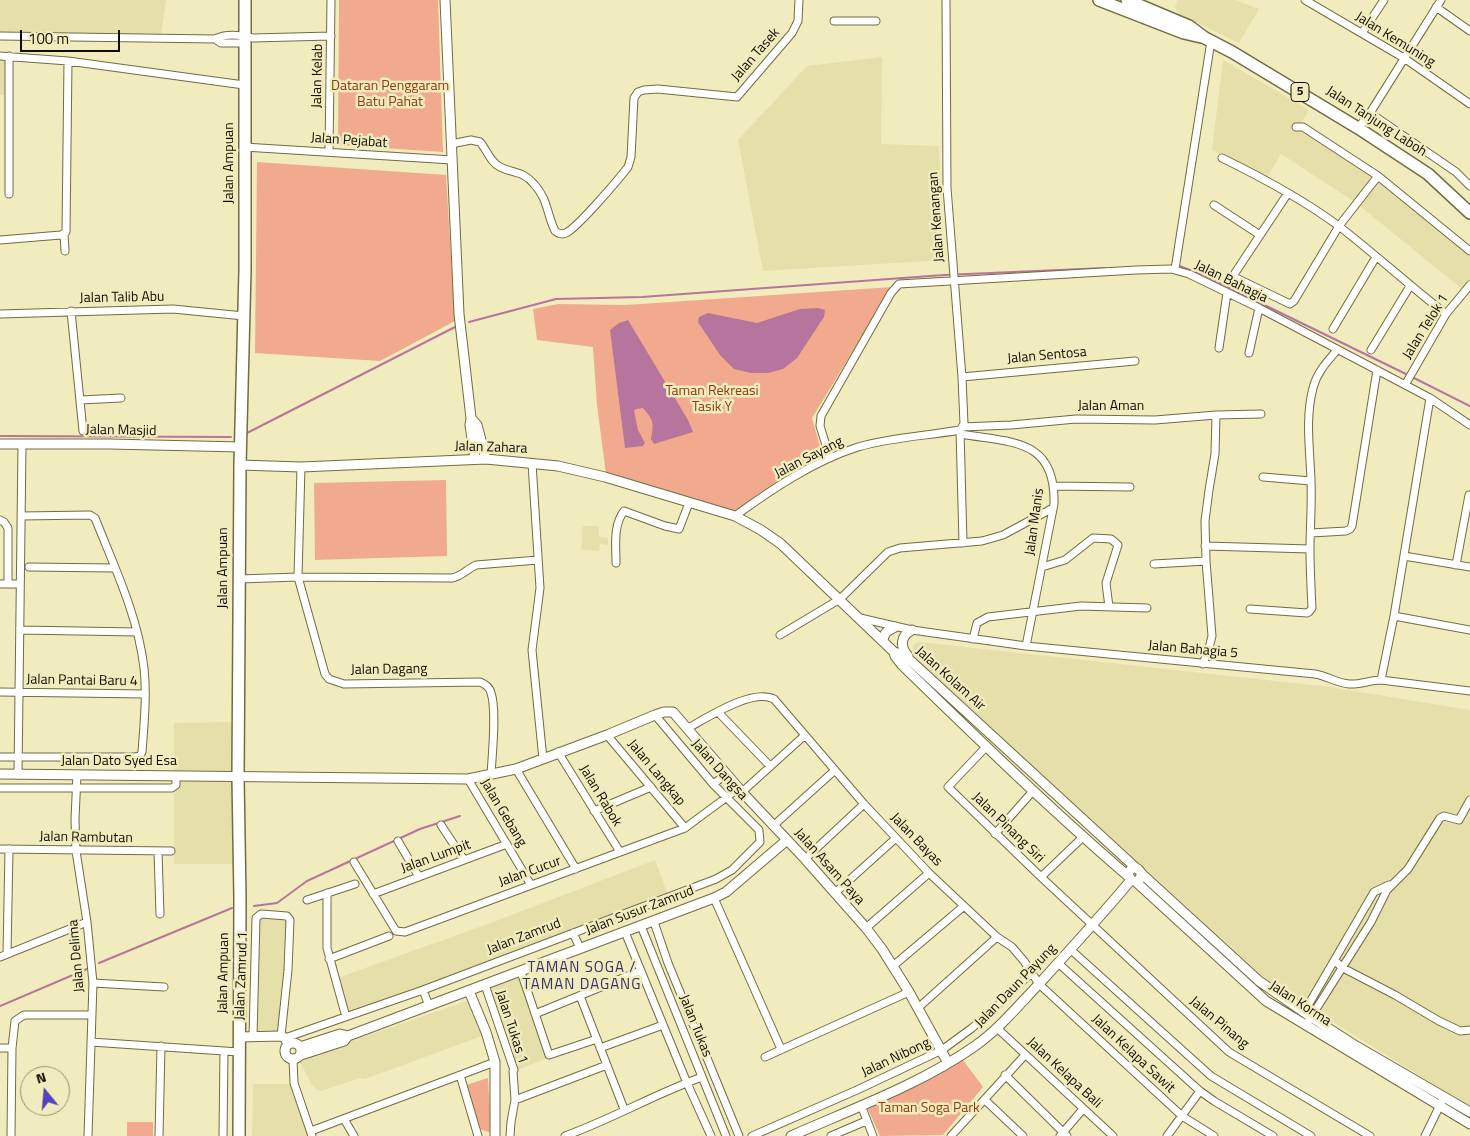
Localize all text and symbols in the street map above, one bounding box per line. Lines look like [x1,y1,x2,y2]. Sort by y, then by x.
street label: Jalan Kemuning [1352,9,1438,71]
scale bar [22,20,122,52]
street label: Jalan Tasek [728,25,784,85]
text: 100 m [28,27,69,50]
street label: Jalan Kelab [309,44,327,108]
park label: Dataran Penggaram Batu Pahat [331,79,449,111]
road number: 5 [1291,82,1309,101]
street label: Jalan Tanjung Laboh [1322,83,1430,161]
street label: Jalan Ampuan [222,122,238,204]
street label: Jalan Pejabat [310,130,388,152]
street label: Jalan Kenangan [925,171,949,263]
street label: Jalan Bahagia [1192,257,1270,307]
street label: Jalan Talib Abu [79,289,165,307]
street label: Jalan Telok 1 [1399,291,1453,363]
street label: Jalan Sentosa [1006,344,1088,368]
park label: Taman Rekreasi Tasik Y [665,384,759,417]
street label: Jalan Aman [1078,399,1144,415]
street label: Jalan Masjid [85,422,157,440]
street label: Jalan Sayang [772,434,846,482]
street label: Jalan Zahara [454,438,528,458]
street label: Jalan Manis [1022,487,1048,557]
street label: Jalan Ampuan [216,527,232,609]
street label: Jalan Bahagia 5 [1147,638,1239,662]
street label: Jalan Kolam Air [912,643,988,715]
street label: Jalan Dagang [350,661,428,679]
street label: Jalan Pantai Baru 4 [26,672,138,690]
street label: Jalan Langkap [623,736,689,810]
street label: Jalan Dangsa [687,736,751,804]
street label: Jalan Dato Syed Esa [61,754,177,770]
street label: Jalan Rabok [575,762,625,830]
street label: Jalan Gebang [476,776,530,850]
street label: Jalan Pinang Siri [968,789,1048,867]
street label: Jalan Bayas [886,810,946,870]
street label: Jalan Asam Paya [790,825,868,909]
street label: Jalan Rambutan [39,829,133,847]
street label: Jalan Lumpit [399,837,473,877]
street label: Jalan Cucur [497,853,563,891]
street label: Jalan Susur Zamrud [583,883,697,939]
street label: Jalan Zamrud [485,915,563,959]
street label: Jalan Delima [65,919,89,993]
street label: Jalan Zamrud 1 [232,931,252,1021]
street label: Jalan Ampuan [215,932,233,1014]
street label: Jalan Daun Payung [972,941,1060,1031]
district label: TAMAN SOGA / TAMAN DAGANG [521,959,643,994]
street label: Jalan Korma [1266,978,1334,1030]
street label: Jalan Tukas 1 [491,988,531,1066]
street label: Jalan Tukas [675,992,715,1060]
street label: Jalan Pinang [1186,993,1252,1053]
street label: Jalan Kelapa Sawit [1088,1011,1178,1097]
street label: Jalan Kelapa Bali [1023,1034,1105,1112]
street label: Jalan Nibong [859,1035,933,1081]
north arrow [20,1066,70,1116]
text: N [33,1066,48,1089]
park label: Taman Soga Park [878,1101,980,1117]

